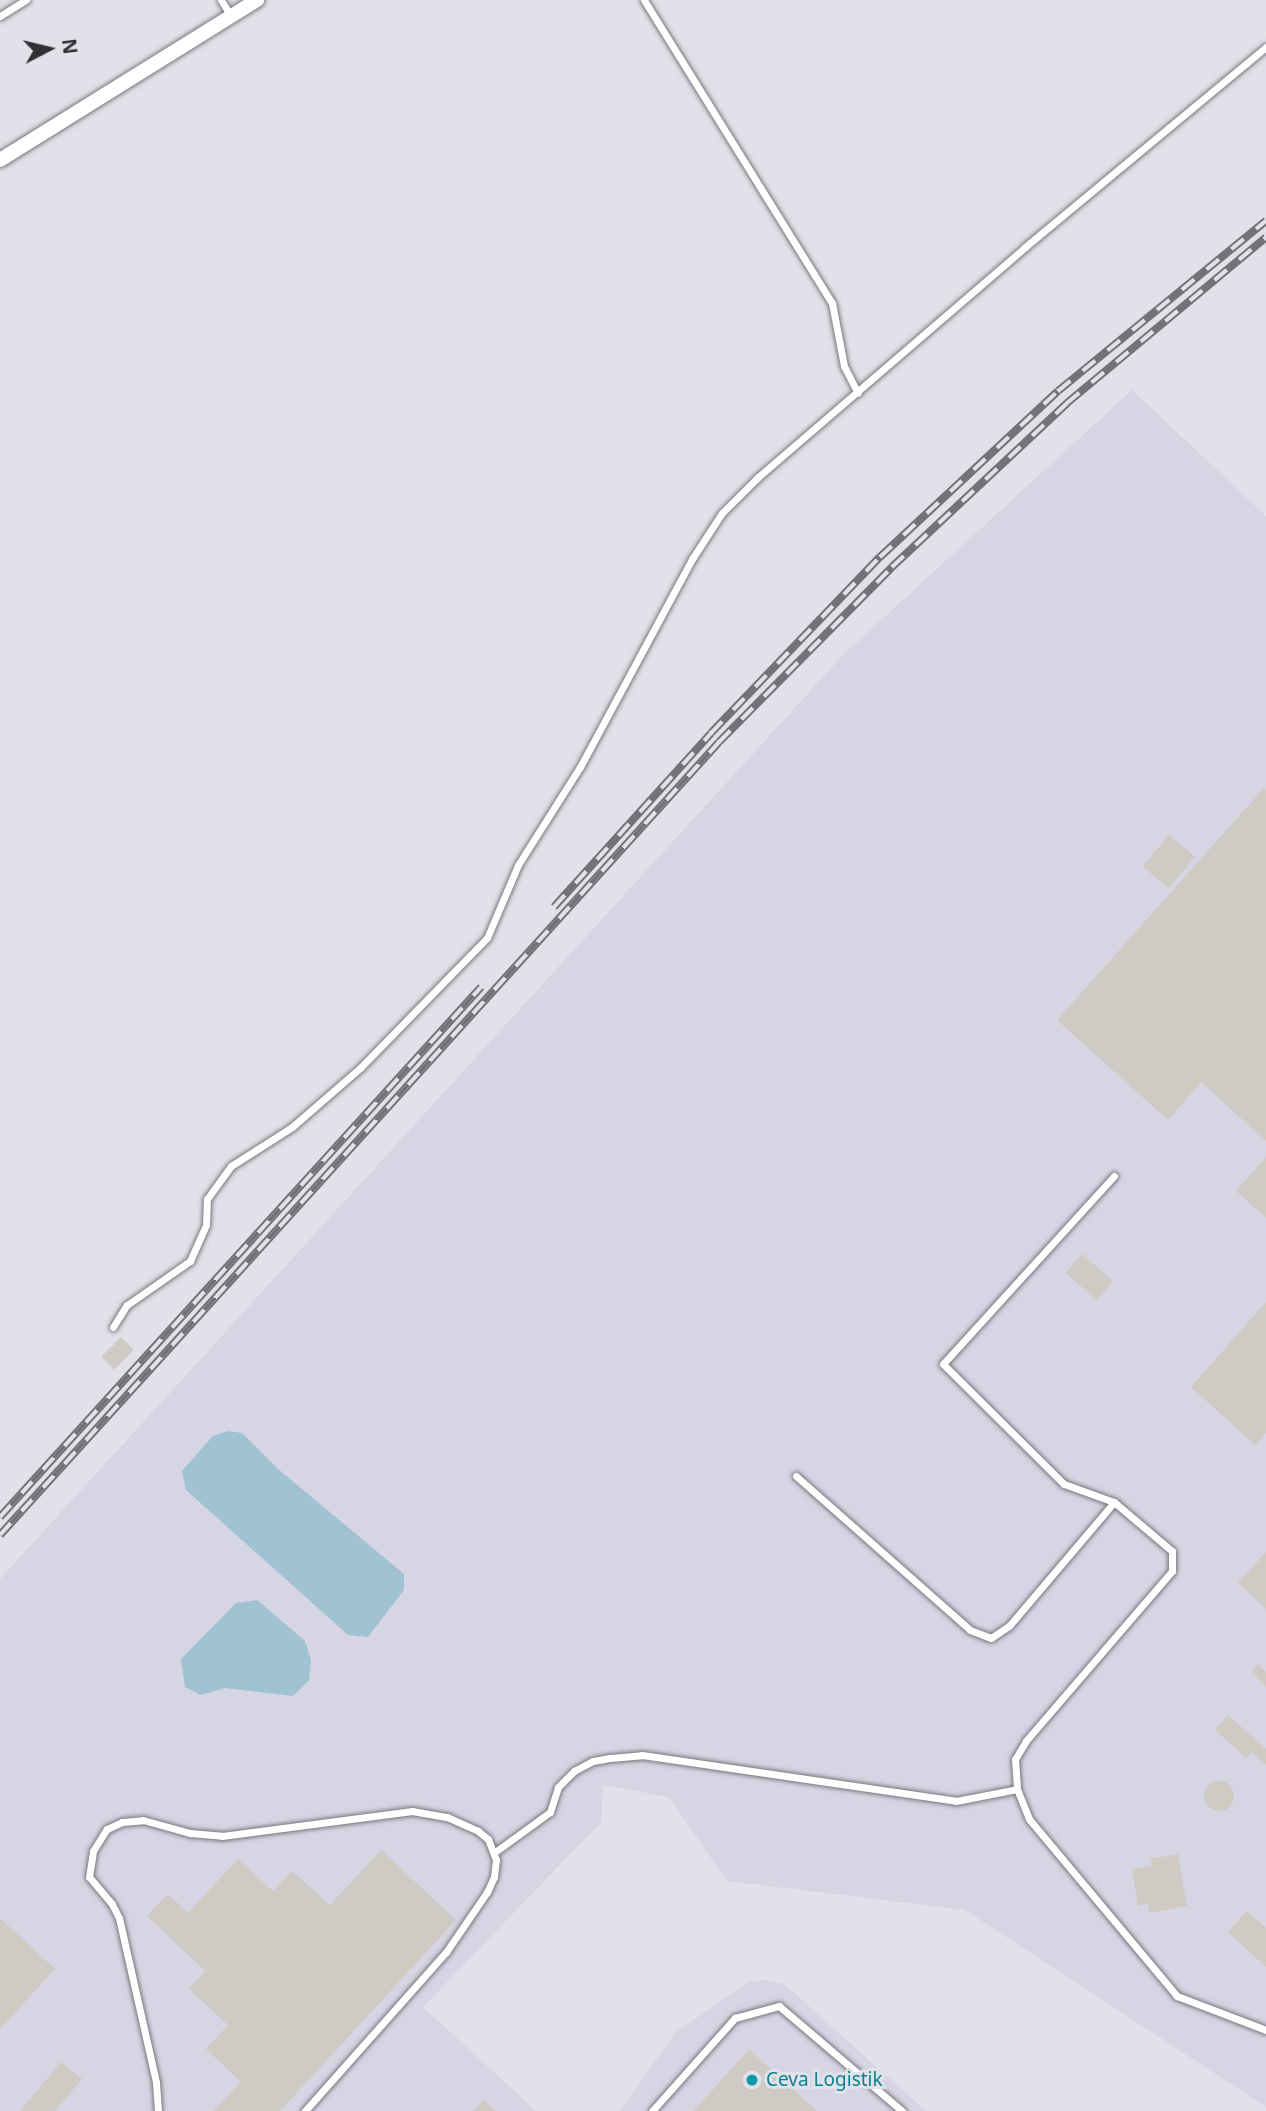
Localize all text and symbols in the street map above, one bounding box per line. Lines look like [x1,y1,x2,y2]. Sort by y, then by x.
north arrow [14,14,84,84]
text: N [56,37,84,56]
place label: Ceva Logistik [766,2069,883,2091]
marker: Ceva Logistik [744,2072,760,2088]

